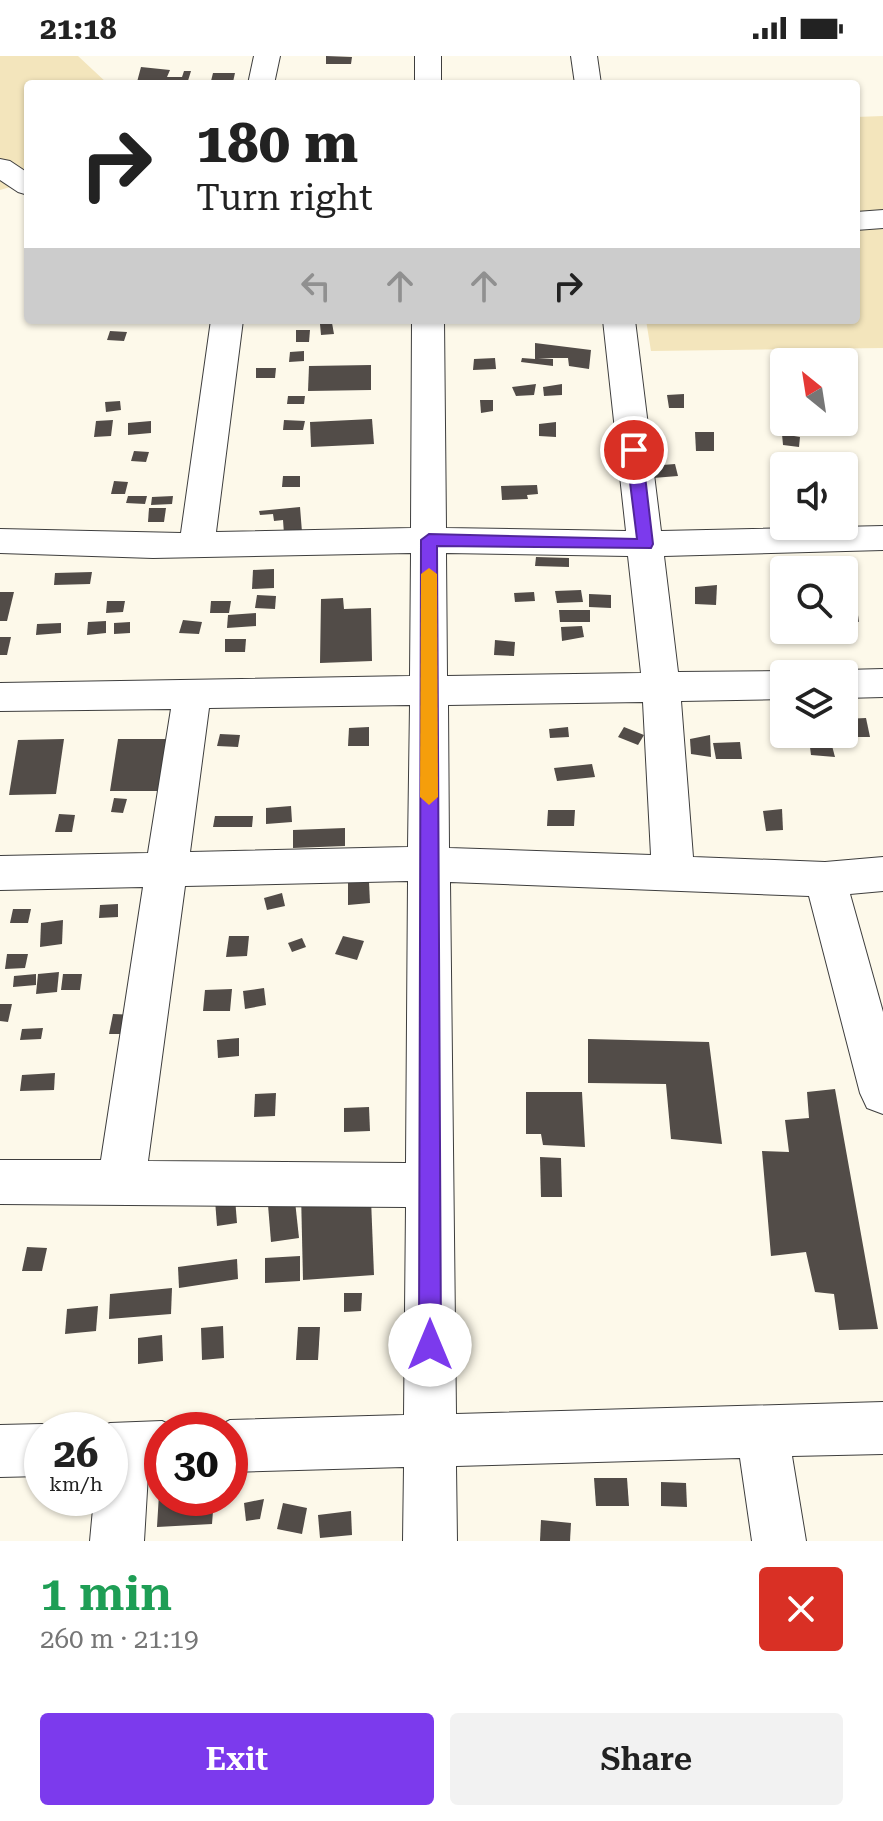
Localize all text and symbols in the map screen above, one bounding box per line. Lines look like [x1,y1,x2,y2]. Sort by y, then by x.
text: 21:18 [40,11,117,46]
text: 180 m [196,110,358,176]
icon: right [64,112,168,216]
text: Turn right [196,177,373,219]
icon: left [294,264,338,308]
icon: ahead [378,264,422,308]
icon: ahead [462,264,506,308]
icon: right [546,264,590,308]
north arrow [770,348,858,436]
map controls [770,348,858,748]
pin [600,416,668,484]
icon: arrive [612,428,656,472]
button: sound [770,452,858,540]
button: search [770,556,858,644]
button: layers [770,660,858,748]
position arrow [388,1303,472,1387]
speed limit sign: 30 [144,1412,248,1516]
text: 26 [54,1430,98,1477]
text: km/h [49,1472,103,1496]
text: 1 min [40,1566,172,1622]
button: close [759,1567,843,1651]
text: 260 m · 21:19 [40,1624,199,1654]
button: Exit [40,1713,434,1805]
button: Share [450,1713,843,1805]

